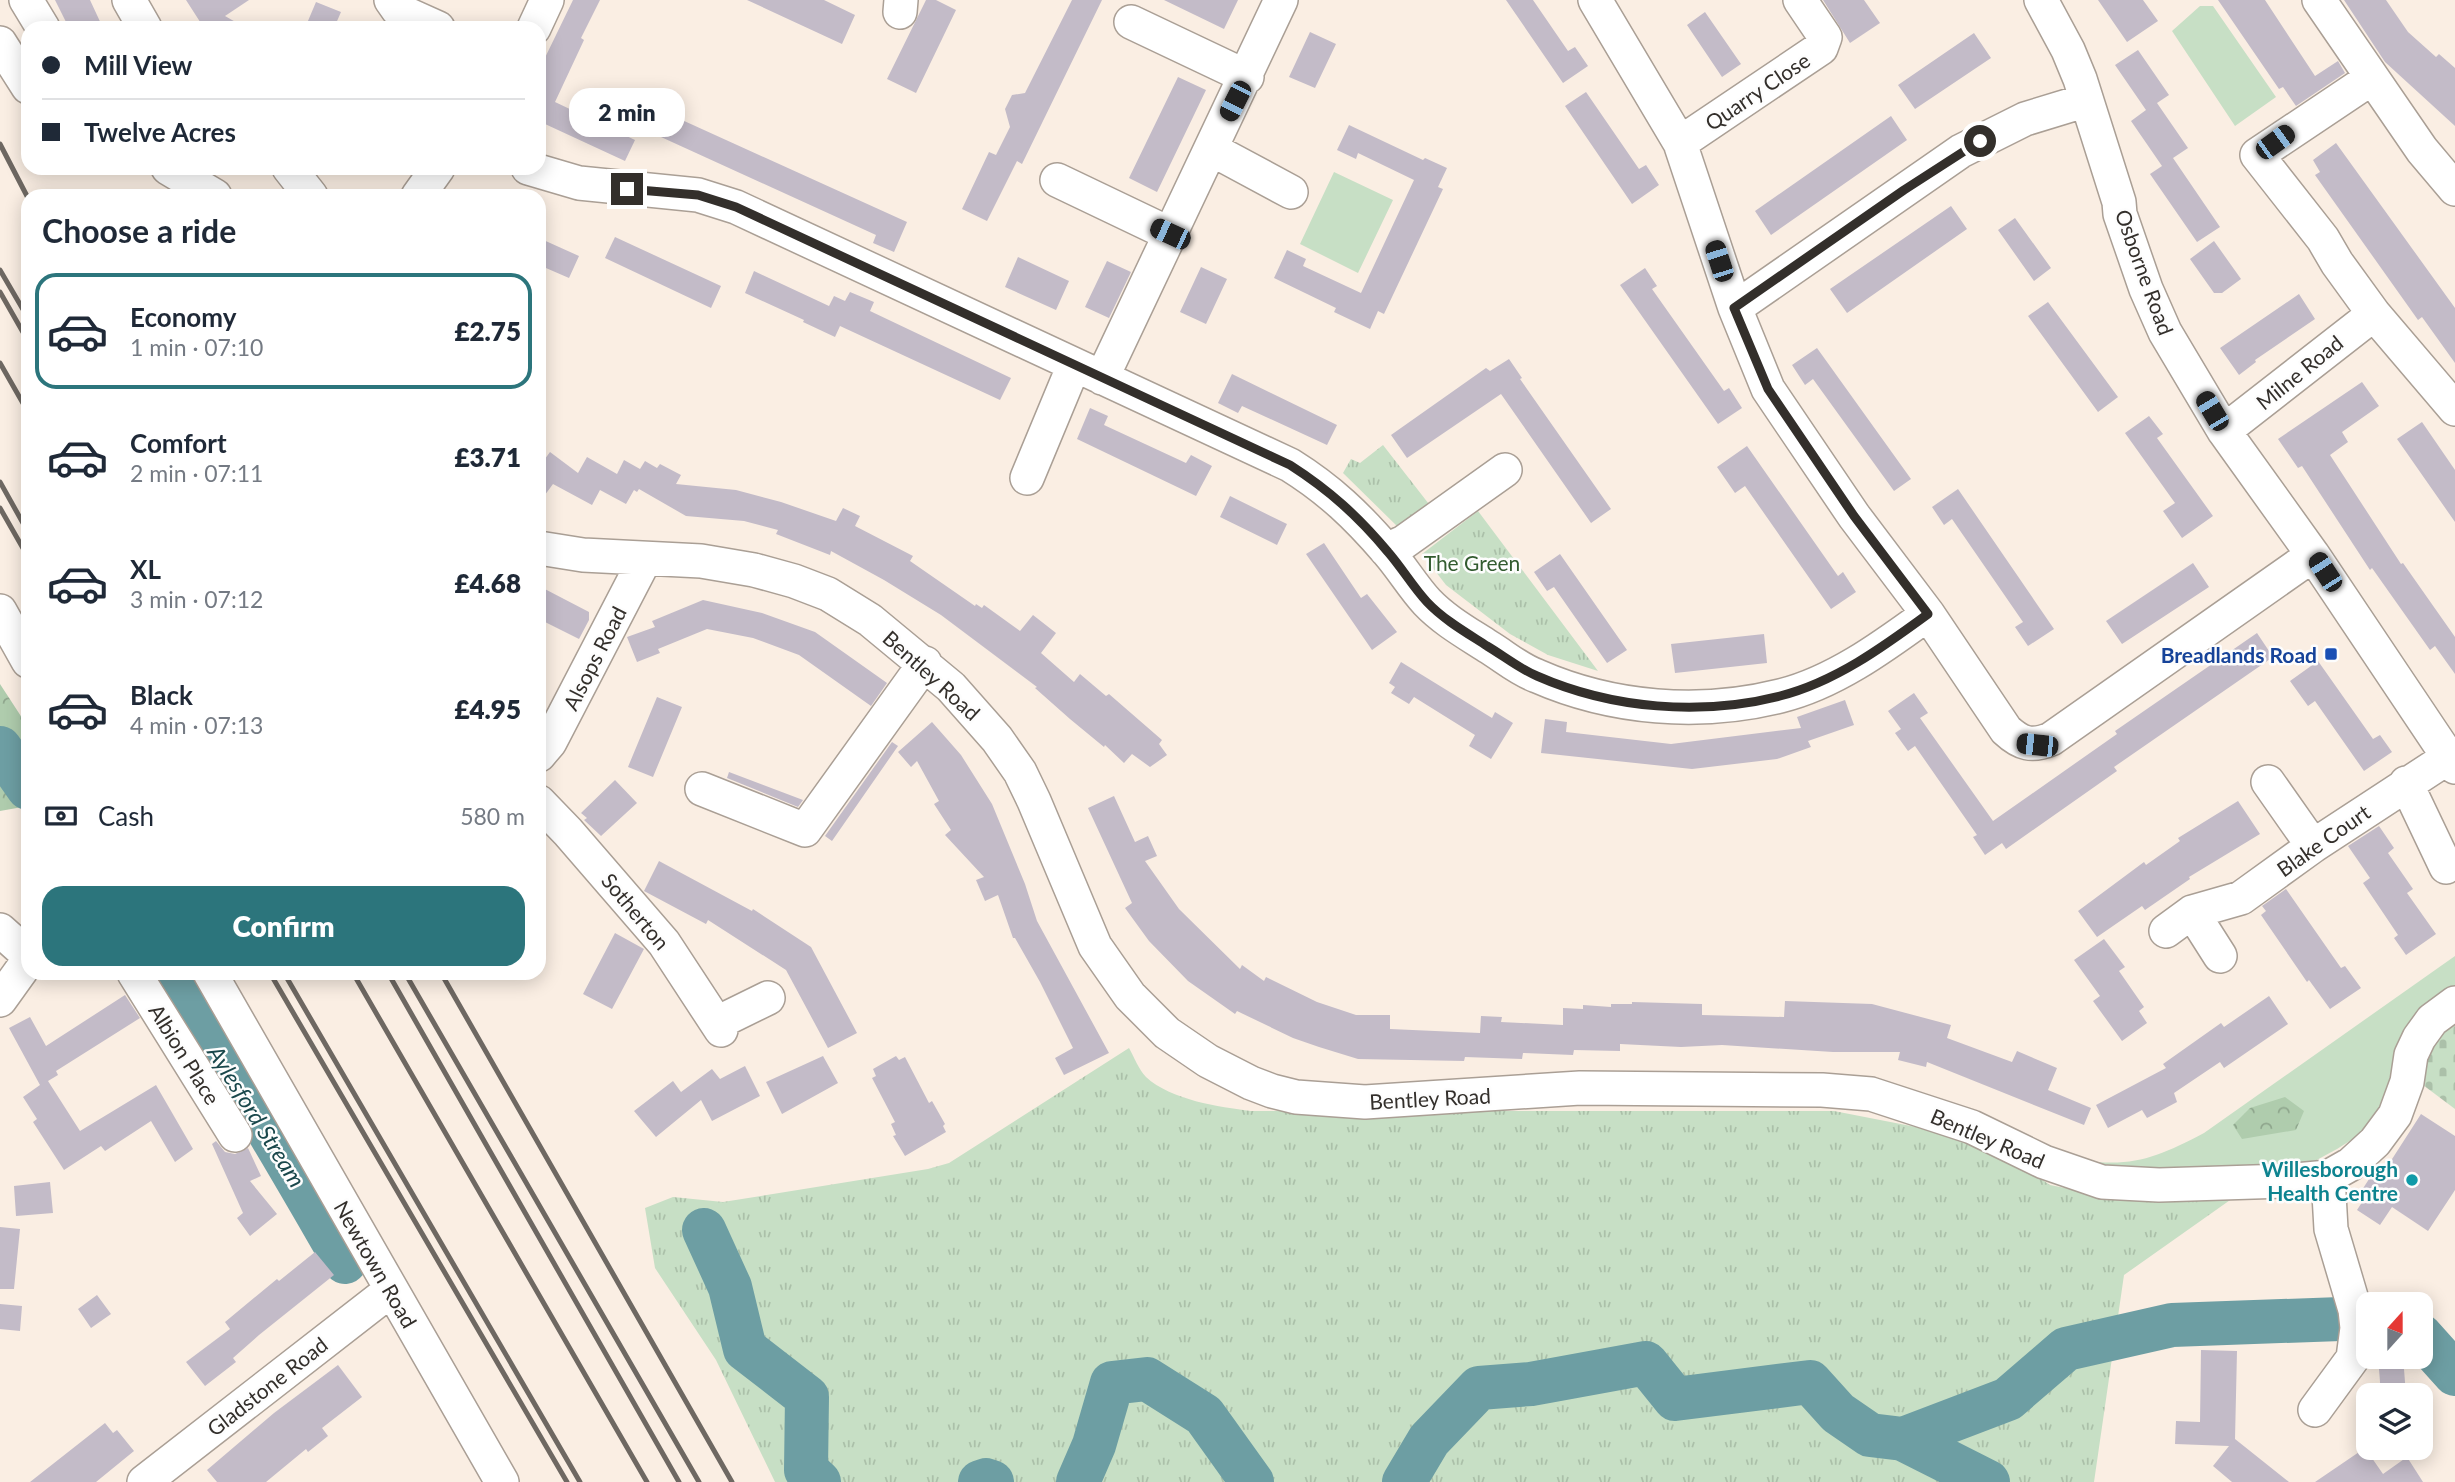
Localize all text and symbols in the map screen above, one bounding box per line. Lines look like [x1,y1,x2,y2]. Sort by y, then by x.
street label: Quarry Close [1700,47,1814,135]
text: Mill View [84,49,193,81]
car [1217,78,1254,124]
callout: 2 min [569,88,685,136]
text: 2 min [598,98,656,126]
text: Twelve Acres [84,116,236,148]
car [2252,121,2299,163]
route start [1964,125,1996,157]
route end [611,173,643,205]
street label: Osborne Road [2111,206,2179,338]
text: Choose a ride [42,211,236,250]
car [1147,216,1194,252]
car [1703,238,1736,284]
icon: car [46,300,109,363]
text: Economy [130,301,236,333]
text: £2.75 [454,315,521,347]
street label: Milne Road [2251,330,2347,414]
text: 1 min · 07:10 [130,333,263,361]
car [2193,388,2232,434]
icon: car [46,426,109,489]
text: Comfort [130,427,227,459]
text: £3.71 [454,441,521,473]
text: 2 min · 07:11 [130,459,263,487]
car [2305,549,2346,595]
park label: The Green [1424,550,1520,575]
icon: car [46,552,109,615]
text: XL [130,553,161,585]
text: £4.68 [454,567,521,599]
text: 3 min · 07:12 [130,585,263,613]
street label: Alsops Road [557,602,631,714]
street label: Bentley Road [878,625,986,725]
place label: Breadlands Road [2161,642,2317,667]
marker: Breadlands Road [2323,646,2339,662]
icon: car [46,678,109,741]
text: Black [130,679,193,711]
text: £4.95 [454,693,521,725]
text: 4 min · 07:13 [130,711,263,739]
car [2016,732,2059,758]
icon: cash [42,797,80,835]
street label: Blake Court [2272,799,2375,881]
text: Cash [98,800,154,832]
text: 580 m [460,802,525,830]
street label: Sotherton [597,868,675,954]
button: Confirm [42,886,525,966]
street label: Albion Place [144,999,226,1109]
water label: Aylesford Stream [202,1039,312,1192]
street label: Bentley Road [1369,1082,1491,1114]
street label: Bentley Road [1927,1103,2049,1173]
place label: Willesborough Health Centre [2261,1156,2398,1205]
marker: Willesborough Health Centre [2404,1172,2420,1188]
street label: Newtown Road [330,1196,422,1332]
north arrow [2356,1292,2432,1368]
map controls [2356,1292,2433,1460]
street label: Gladstone Road [202,1331,332,1441]
button: layers [2356,1383,2433,1460]

